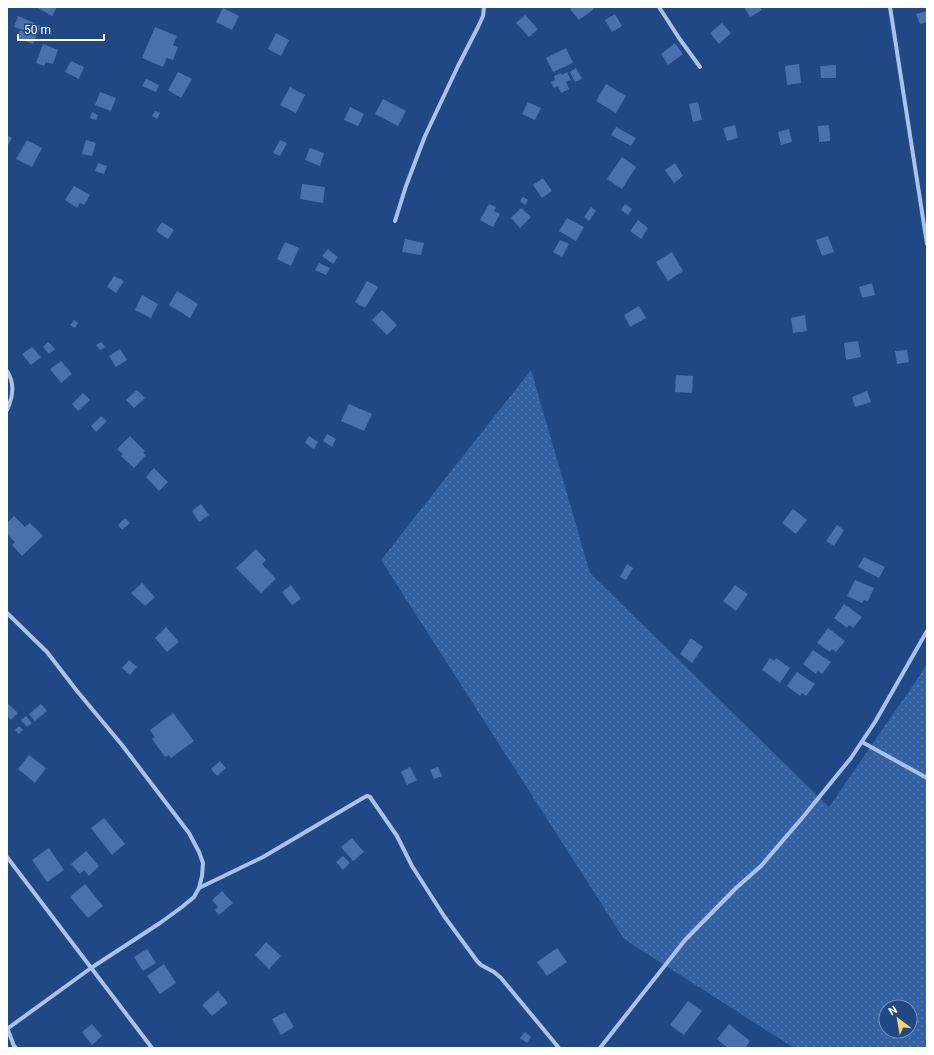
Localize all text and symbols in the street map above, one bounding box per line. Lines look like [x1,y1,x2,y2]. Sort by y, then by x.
scale bar [18,16,104,42]
text: 50 m [24,23,51,37]
north arrow [878,999,918,1039]
text: N [886,1003,900,1018]

